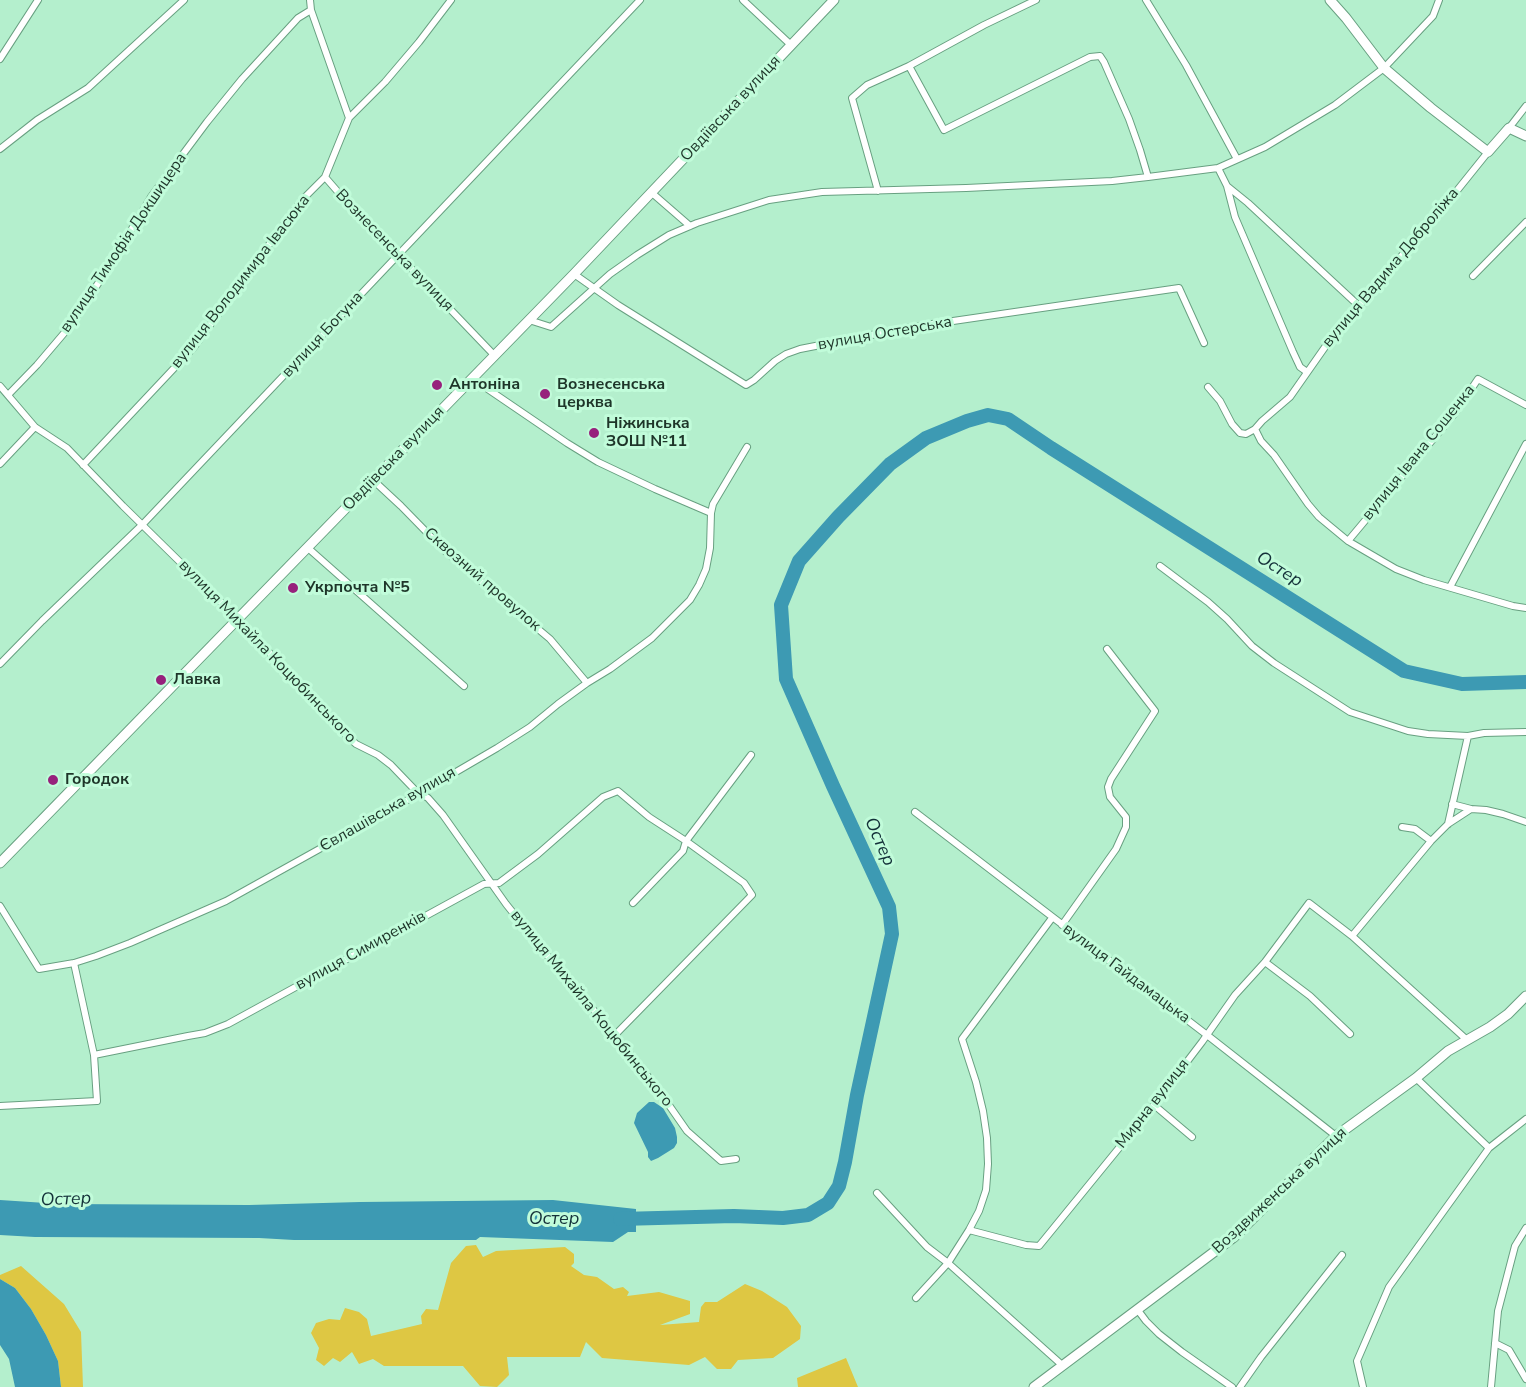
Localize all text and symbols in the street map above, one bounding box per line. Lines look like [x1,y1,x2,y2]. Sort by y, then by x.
street label: Овдіївська вулиця [677,52,785,166]
street label: вулиця Тимофія Докшицера [57,150,191,336]
street label: вулиця Вадима Доброліжа [1319,184,1463,352]
street label: Вознесенська вулиця [331,186,457,316]
street label: вулиця Володимира Івасюка [167,191,315,373]
street label: вулиця Богуна [278,288,368,382]
street label: вулиця Остерська [816,313,954,355]
place label: Антоніна [449,375,520,395]
place label: Вознесенська церква [557,375,665,413]
marker: Антоніна [430,378,444,392]
street label: вулиця Івана Сошенка [1358,381,1480,525]
marker: Вознесенська церква [538,387,552,401]
street label: Овдіївська вулиця [339,403,449,515]
place label: Ніжинська ЗОШ №11 [606,414,690,452]
marker: Ніжинська ЗОШ №11 [587,426,601,440]
street label: Сквозний провулок [420,524,544,636]
water label: Остер [1252,547,1306,593]
street label: вулиця Михайла Коцюбинського [174,556,360,748]
place label: Укрпочта №5 [305,578,410,598]
marker: Укрпочта №5 [286,581,300,595]
place label: Лавка [173,670,221,690]
marker: Лавка [154,673,168,687]
street label: Євлашівська вулиця [317,763,459,857]
place label: Городок [65,770,129,790]
marker: Городок [46,773,60,787]
water label: Остер [859,814,899,870]
street label: вулиця Симиренків [292,907,430,995]
street label: вулиця Михайла Коцюбинського [506,907,676,1111]
street label: вулиця Гайдамацька [1059,920,1193,1028]
street label: Мирна вулиця [1112,1056,1194,1152]
street label: Воздвиженська вулиця [1209,1124,1351,1258]
water label: Остер [40,1188,92,1212]
water label: Остер [529,1209,579,1231]

